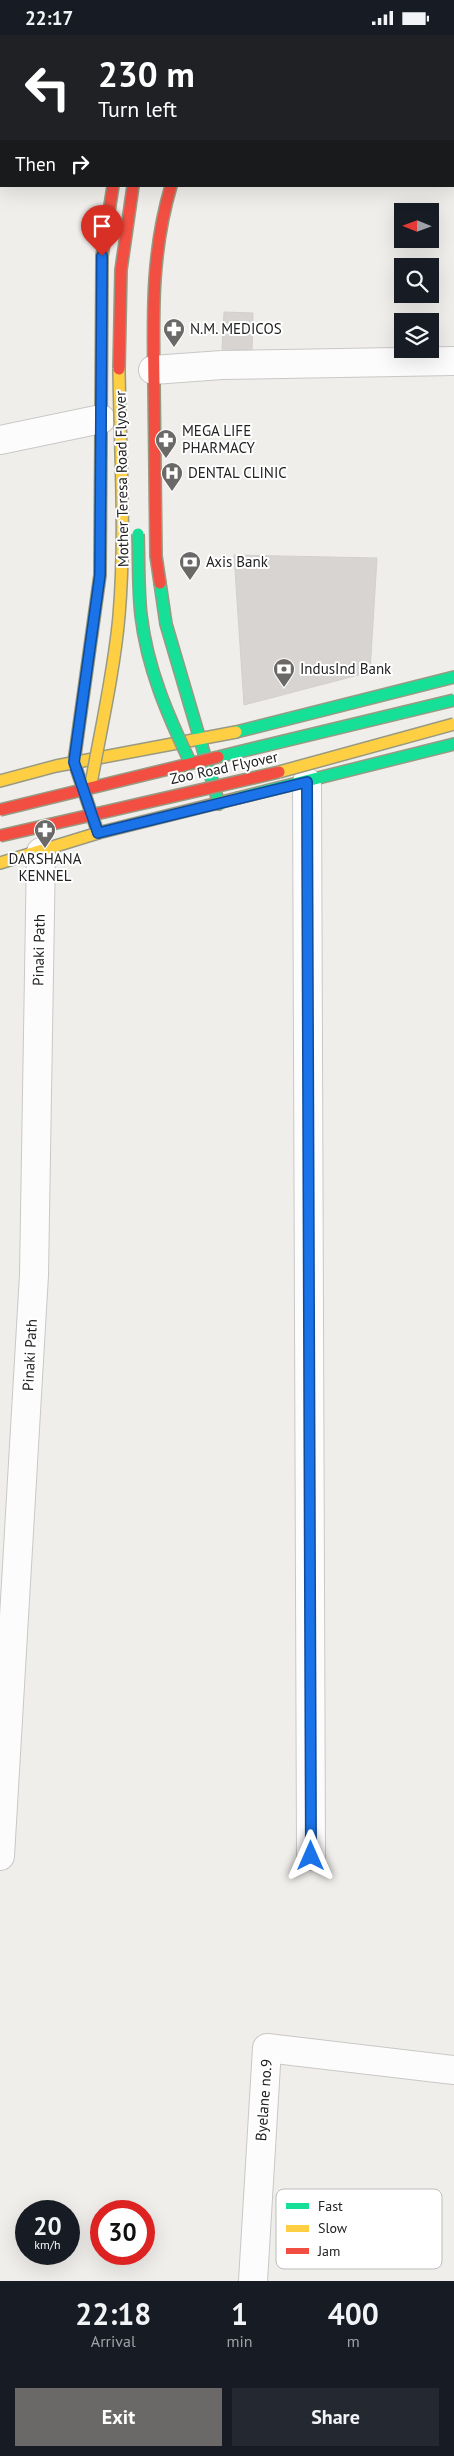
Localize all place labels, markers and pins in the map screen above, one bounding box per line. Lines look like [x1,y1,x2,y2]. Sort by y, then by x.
pin [81,205,123,256]
pharmacy icon: N.M. MEDICOS [162,317,186,348]
place label: N.M. MEDICOS [190,319,282,338]
place label: MEGA LIFE PHARMACY [182,421,255,457]
pharmacy icon: MEGA LIFE PHARMACY [154,428,178,459]
hospital icon: DENTAL CLINIC [160,461,184,492]
place label: DENTAL CLINIC [188,463,287,482]
bank icon: Axis Bank [178,550,202,581]
place label: Axis Bank [206,552,269,571]
bank icon: IndusInd Bank [272,657,296,688]
place label: IndusInd Bank [300,659,392,678]
pharmacy icon: DARSHANA KENNEL [33,818,57,849]
place label: DARSHANA KENNEL [9,849,82,885]

